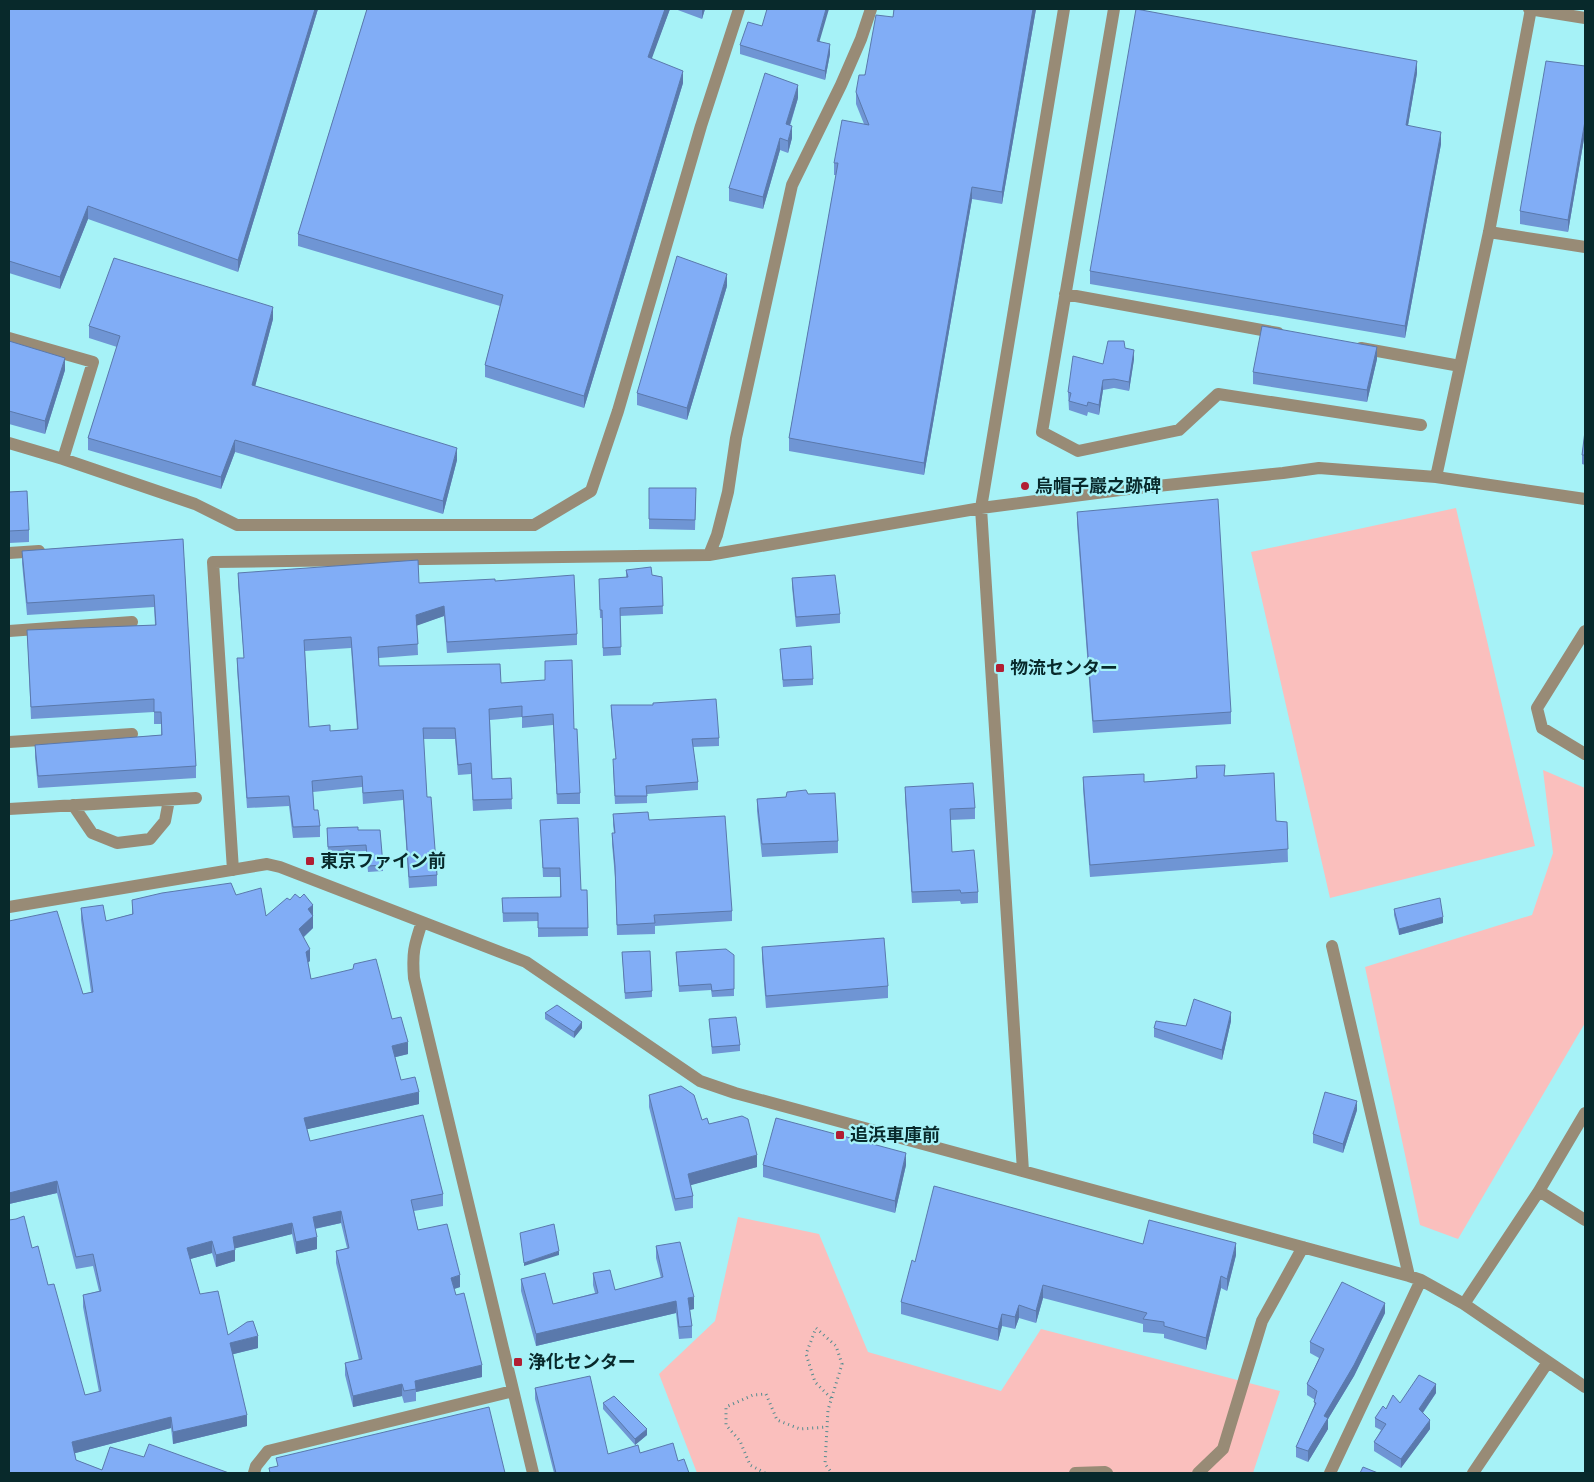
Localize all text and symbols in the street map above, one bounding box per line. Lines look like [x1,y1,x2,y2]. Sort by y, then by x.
place label: 烏帽子巖之跡碑 [1035,475,1161,497]
marker: 烏帽子巖之跡碑 [1019,480,1031,492]
place label: 物流センター [1010,657,1118,679]
marker: 物流センター [994,662,1006,674]
place label: 東京ファイン前 [320,850,446,872]
marker: 東京ファイン前 [304,855,316,867]
place label: 追浜車庫前 [850,1124,940,1146]
marker: 追浜車庫前 [834,1129,846,1141]
place label: 浄化センター [528,1351,636,1373]
marker: 浄化センター [512,1356,524,1368]

